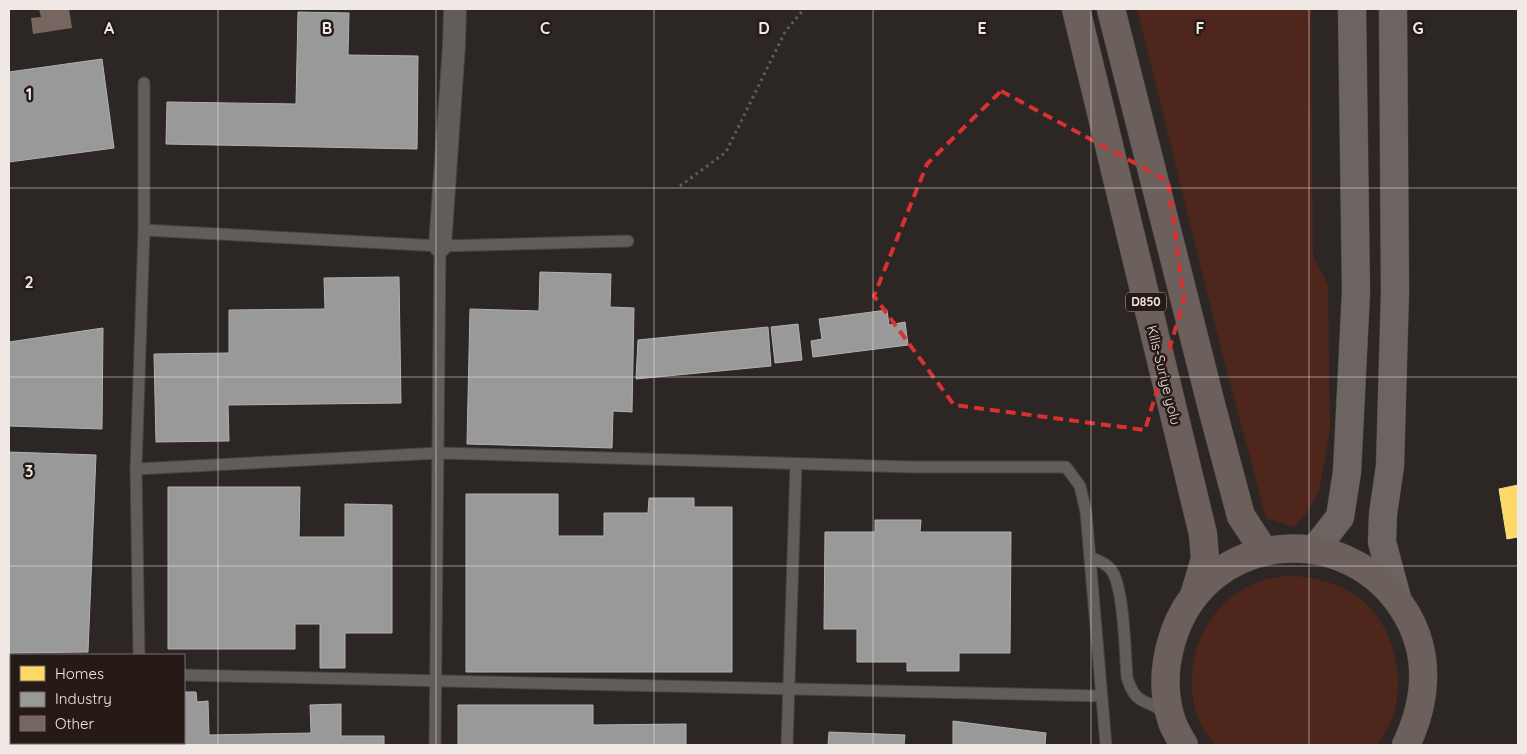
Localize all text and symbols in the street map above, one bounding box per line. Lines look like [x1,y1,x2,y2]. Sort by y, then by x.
text: A [104,18,115,38]
text: B [322,18,332,38]
text: C [540,18,550,38]
text: D [758,18,770,38]
text: E [977,18,987,38]
text: F [1196,18,1205,38]
text: G [1412,18,1424,38]
text: 1 [26,84,32,104]
text: 2 [24,272,34,292]
road number: D850 [1126,292,1166,312]
street label: Kilis-Suriye yolu [1143,323,1185,427]
text: 3 [25,461,33,481]
legend [10,654,185,744]
text: Homes [55,664,104,683]
text: Industry [55,689,112,708]
text: Other [55,714,95,733]

